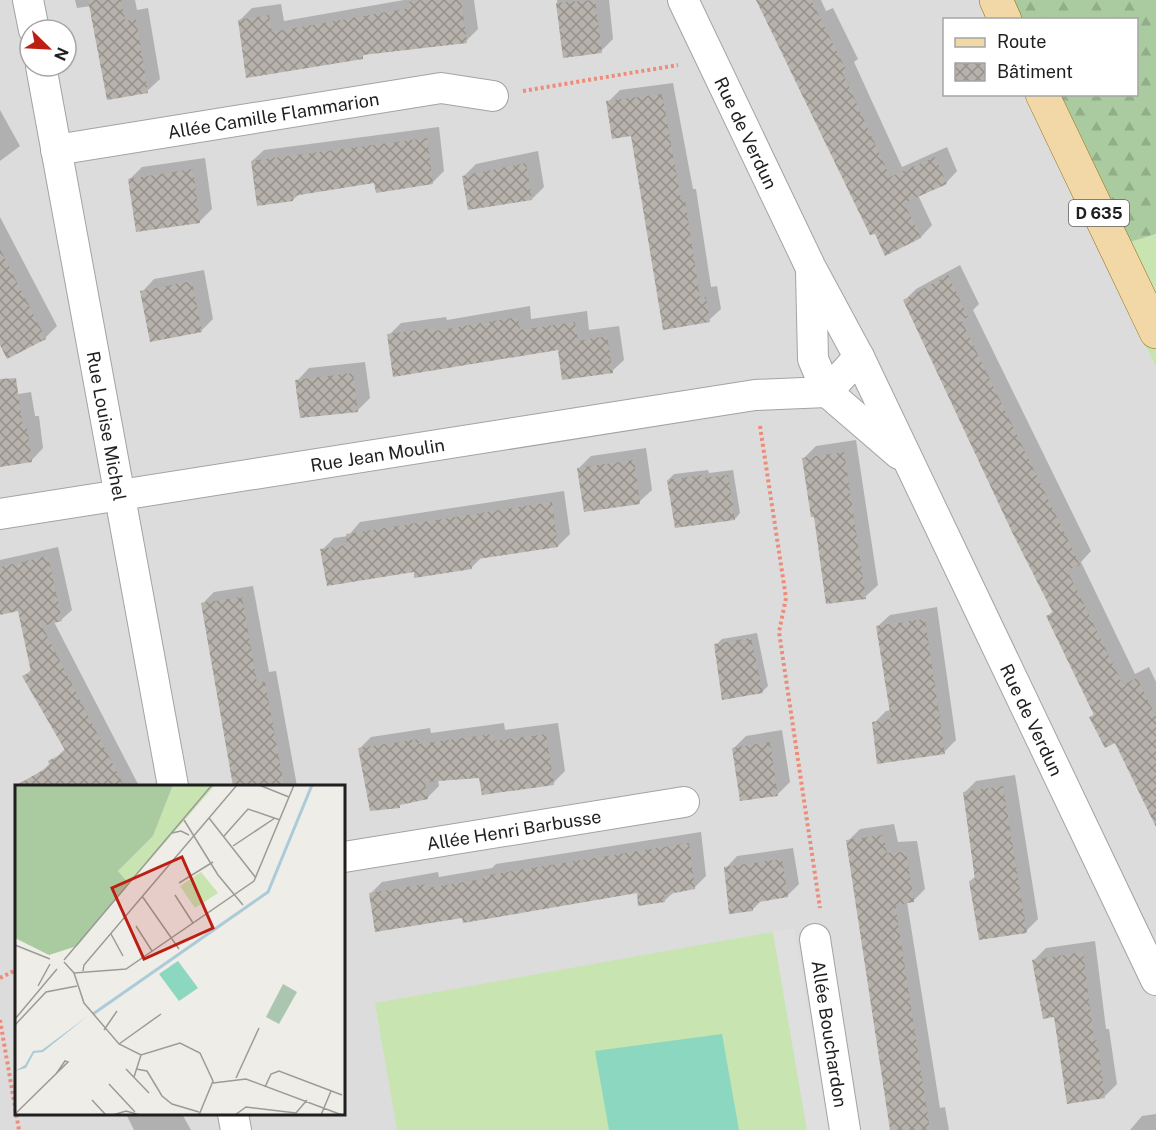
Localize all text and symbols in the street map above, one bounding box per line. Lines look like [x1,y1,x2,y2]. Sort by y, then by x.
north arrow [18,18,78,78]
legend [943,18,1138,96]
text: Route [997,31,1046,52]
text: N [50,44,72,63]
text: Bâtiment [997,61,1073,82]
street label: Rue de Verdun [711,73,782,192]
street label: Allée Camille Flammarion [166,88,380,142]
road number: D 635 [1069,200,1129,226]
street label: Rue Louise Michel [83,349,131,503]
street label: Rue Jean Moulin [309,434,446,475]
street label: Rue de Verdun [996,660,1068,779]
inset map [15,785,345,1115]
street label: Allée Henri Barbusse [425,805,603,854]
street label: Allée Bouchardon [808,959,852,1109]

